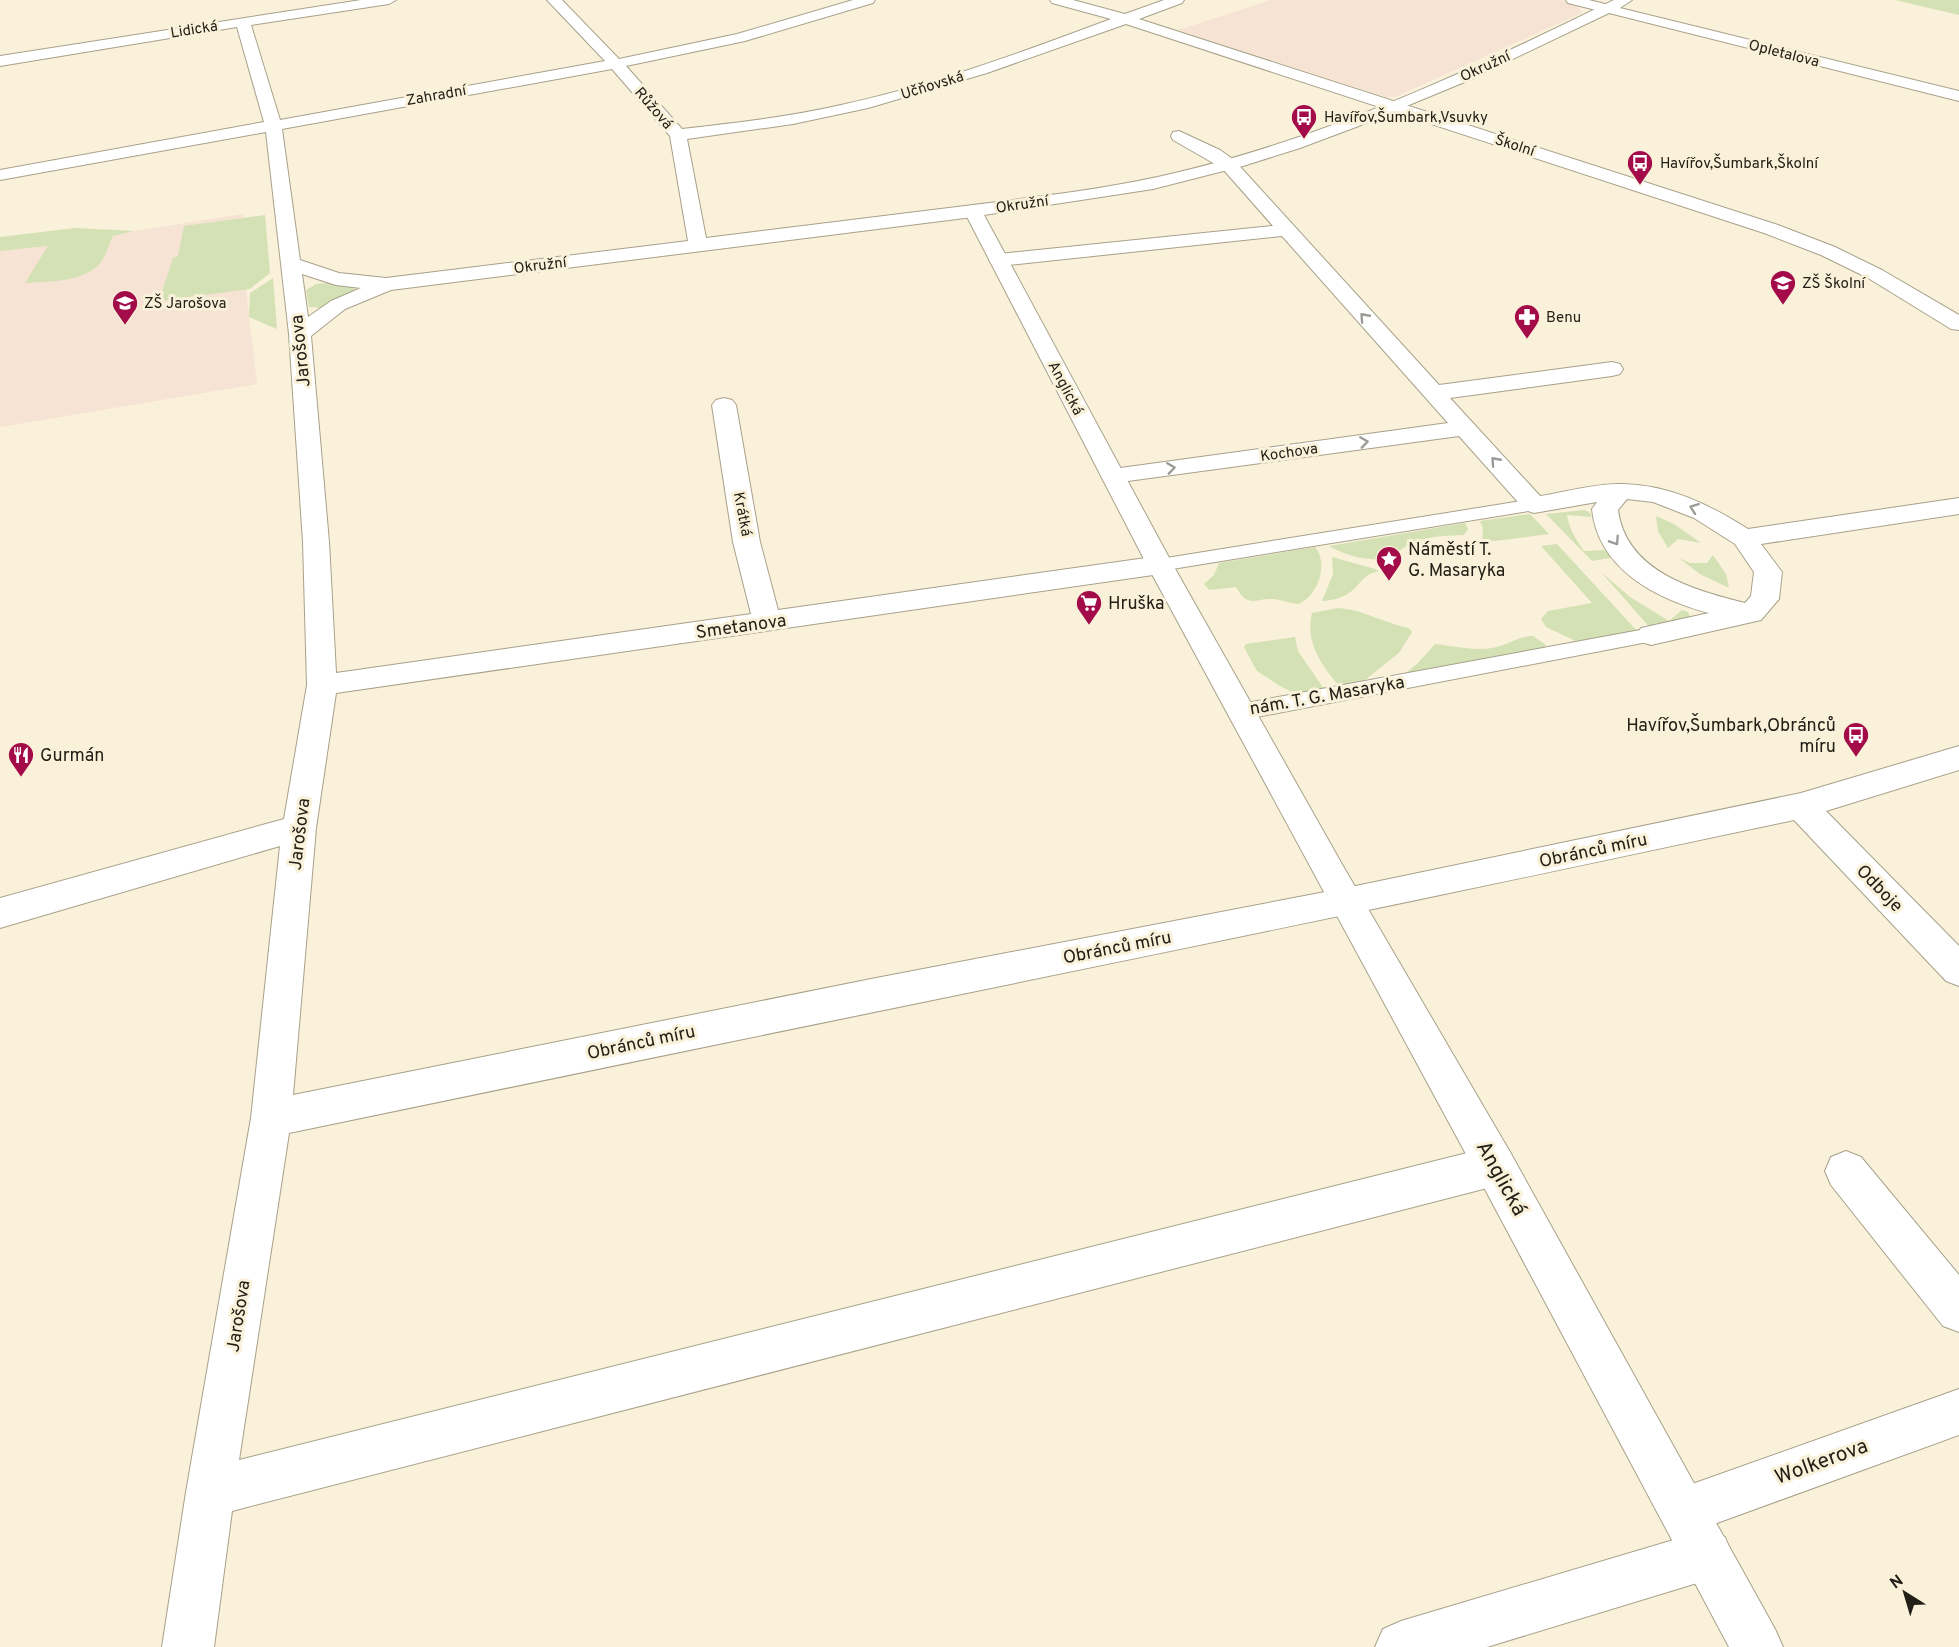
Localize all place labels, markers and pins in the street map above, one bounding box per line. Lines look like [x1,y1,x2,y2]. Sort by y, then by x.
bus stop icon: Havířov,Šumbark,Vsuvky [1289,102,1319,140]
place label: Havířov,Šumbark,Vsuvky [1324,107,1488,128]
bus stop icon: Havířov,Šumbark,Školní [1625,148,1655,186]
place label: Havířov,Šumbark,Školní [1660,153,1819,174]
school or university icon: ZŠ Školní [1768,268,1798,306]
place label: ZŠ Školní [1802,273,1866,294]
school or university icon: ZŠ Jarošova [110,288,140,326]
place label: ZŠ Jarošova [144,293,227,314]
pharmacy icon: Benu [1512,302,1542,340]
place label: Benu [1546,309,1581,328]
place label: Náměstí T. G. Masaryka [1408,539,1505,583]
place icon: Náměstí T. G. Masaryka [1374,544,1404,582]
supermarket icon: Hruška [1074,588,1104,626]
place label: Hruška [1108,593,1165,616]
place label: Havířov,Šumbark,Obránců míru [1626,713,1836,759]
bus stop icon: Havířov,Šumbark,Obránců míru [1841,720,1871,758]
restaurant icon: Gurmán [6,740,36,778]
place label: Gurmán [40,745,104,768]

